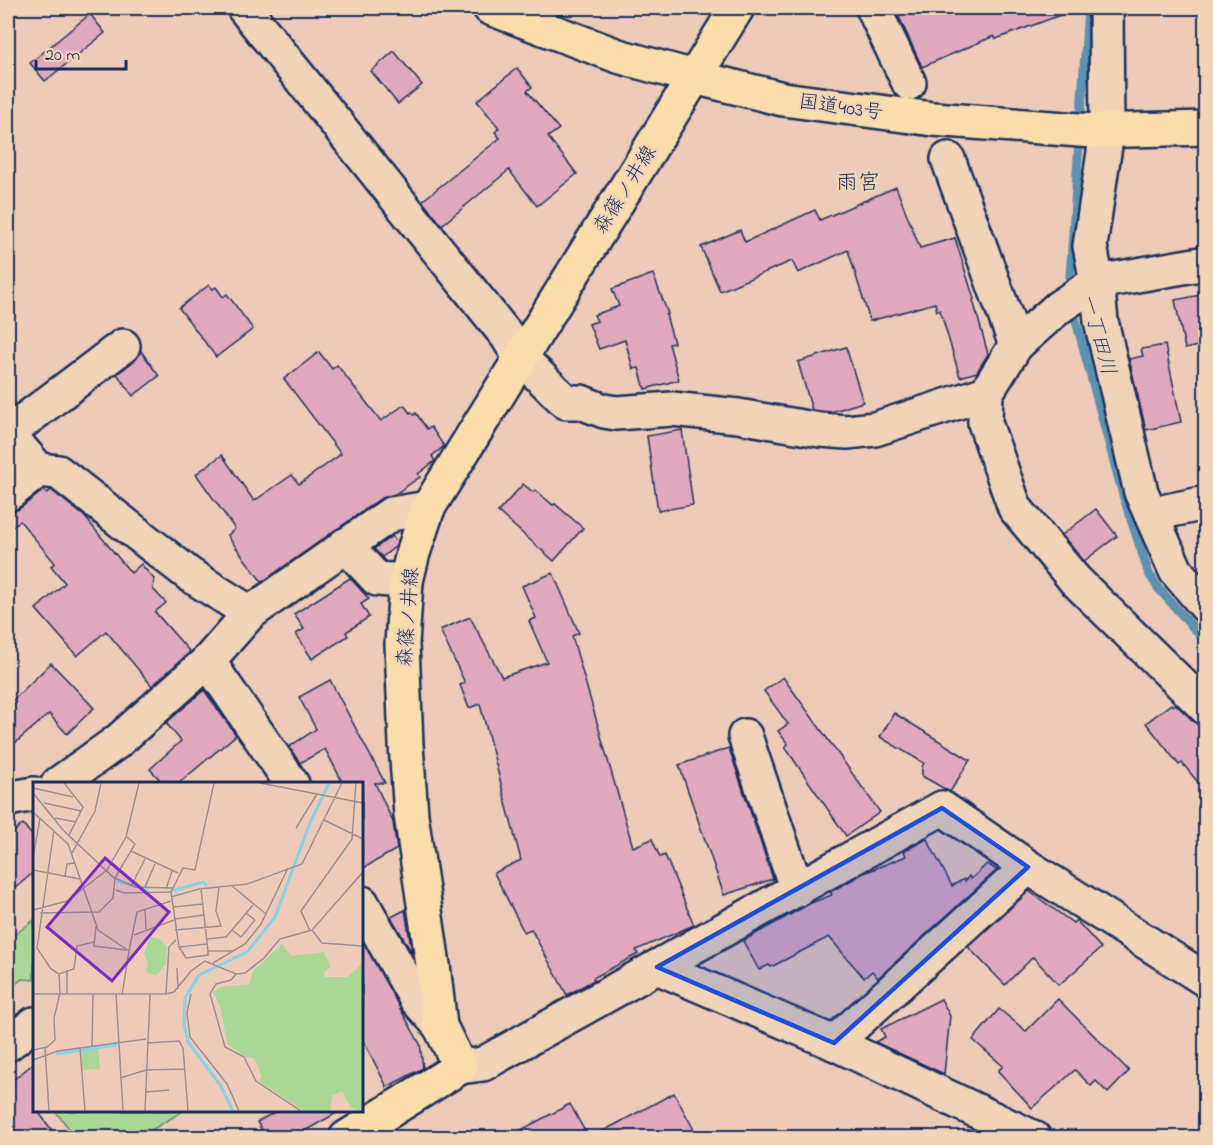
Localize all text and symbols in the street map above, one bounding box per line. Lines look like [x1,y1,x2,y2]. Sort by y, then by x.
scale bar [36,33,126,71]
text: 20 m [45,43,80,69]
street label: 国道403号 [796,88,885,129]
street label: 森篠ノ井線 [587,140,665,240]
district label: 雨宮 [836,168,880,200]
water label: 一丁田川 [1072,290,1122,379]
street label: 森篠ノ井線 [392,566,427,668]
inset map [33,782,363,1112]

